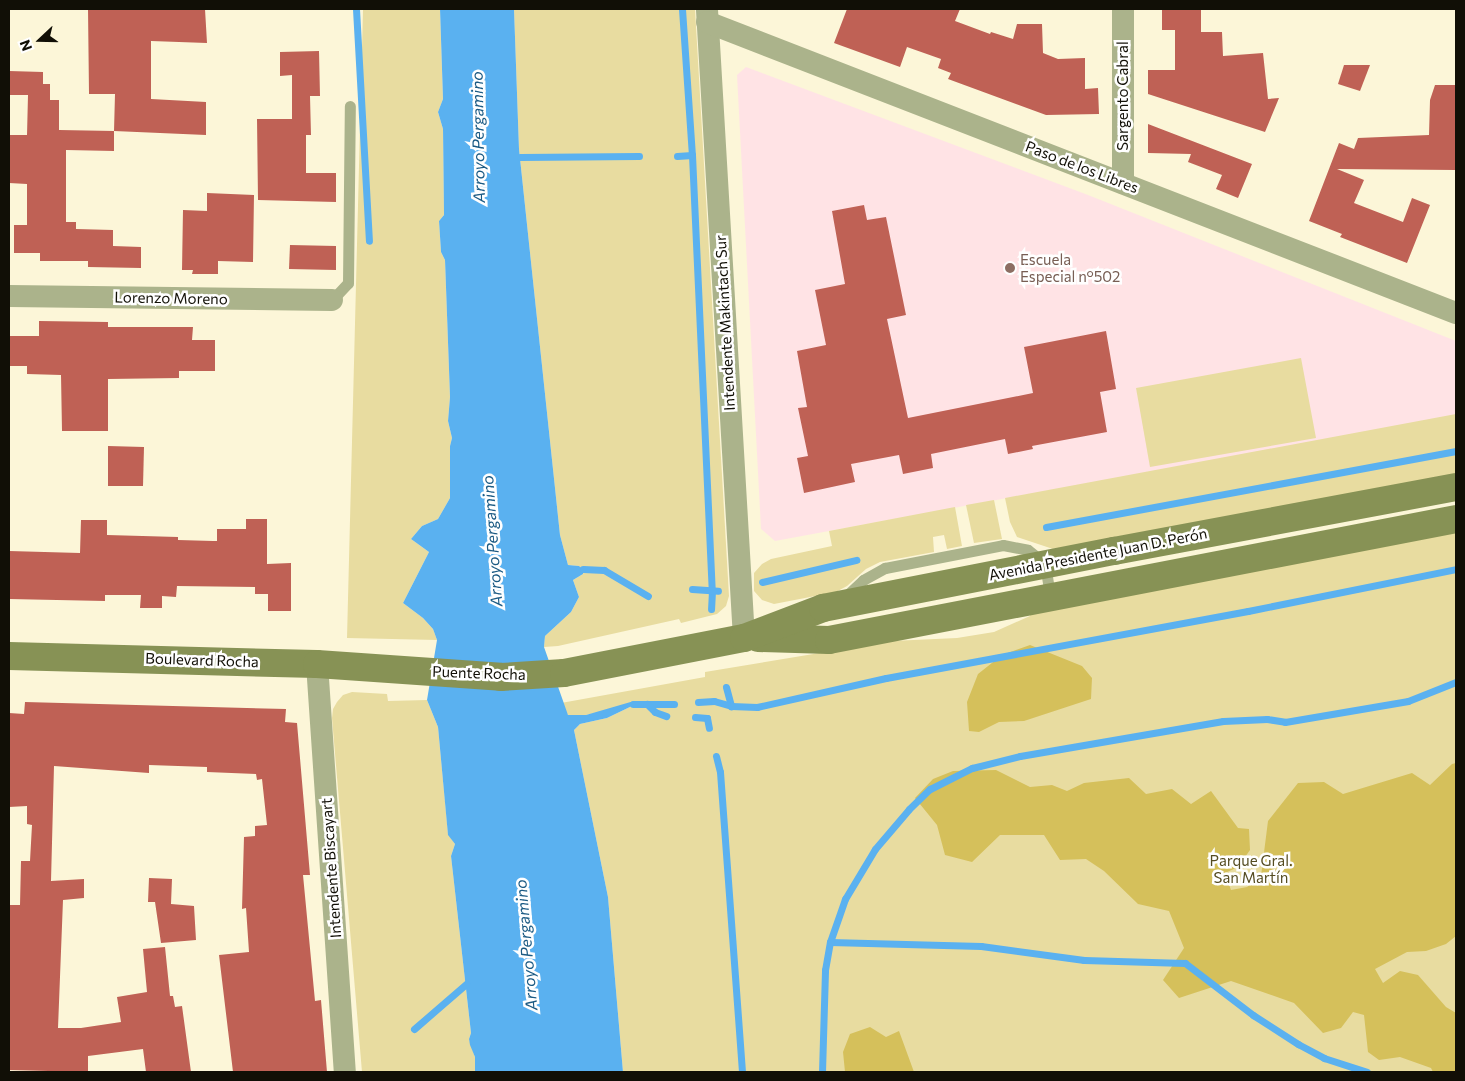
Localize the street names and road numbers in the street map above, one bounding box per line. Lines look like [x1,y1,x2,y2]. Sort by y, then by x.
street label: Sargento Cabral [1114,41,1132,151]
street label: Paso de los Libres [1023,137,1141,197]
street label: Intendente Makintach Sur [711,235,739,411]
street label: Lorenzo Moreno [114,288,228,308]
street label: Avenida Presidente Juan D. Perón [987,524,1209,584]
street label: Boulevard Rocha [145,649,259,671]
street label: Puente Rocha [432,662,526,684]
street label: Intendente Biscayart [317,797,345,939]

